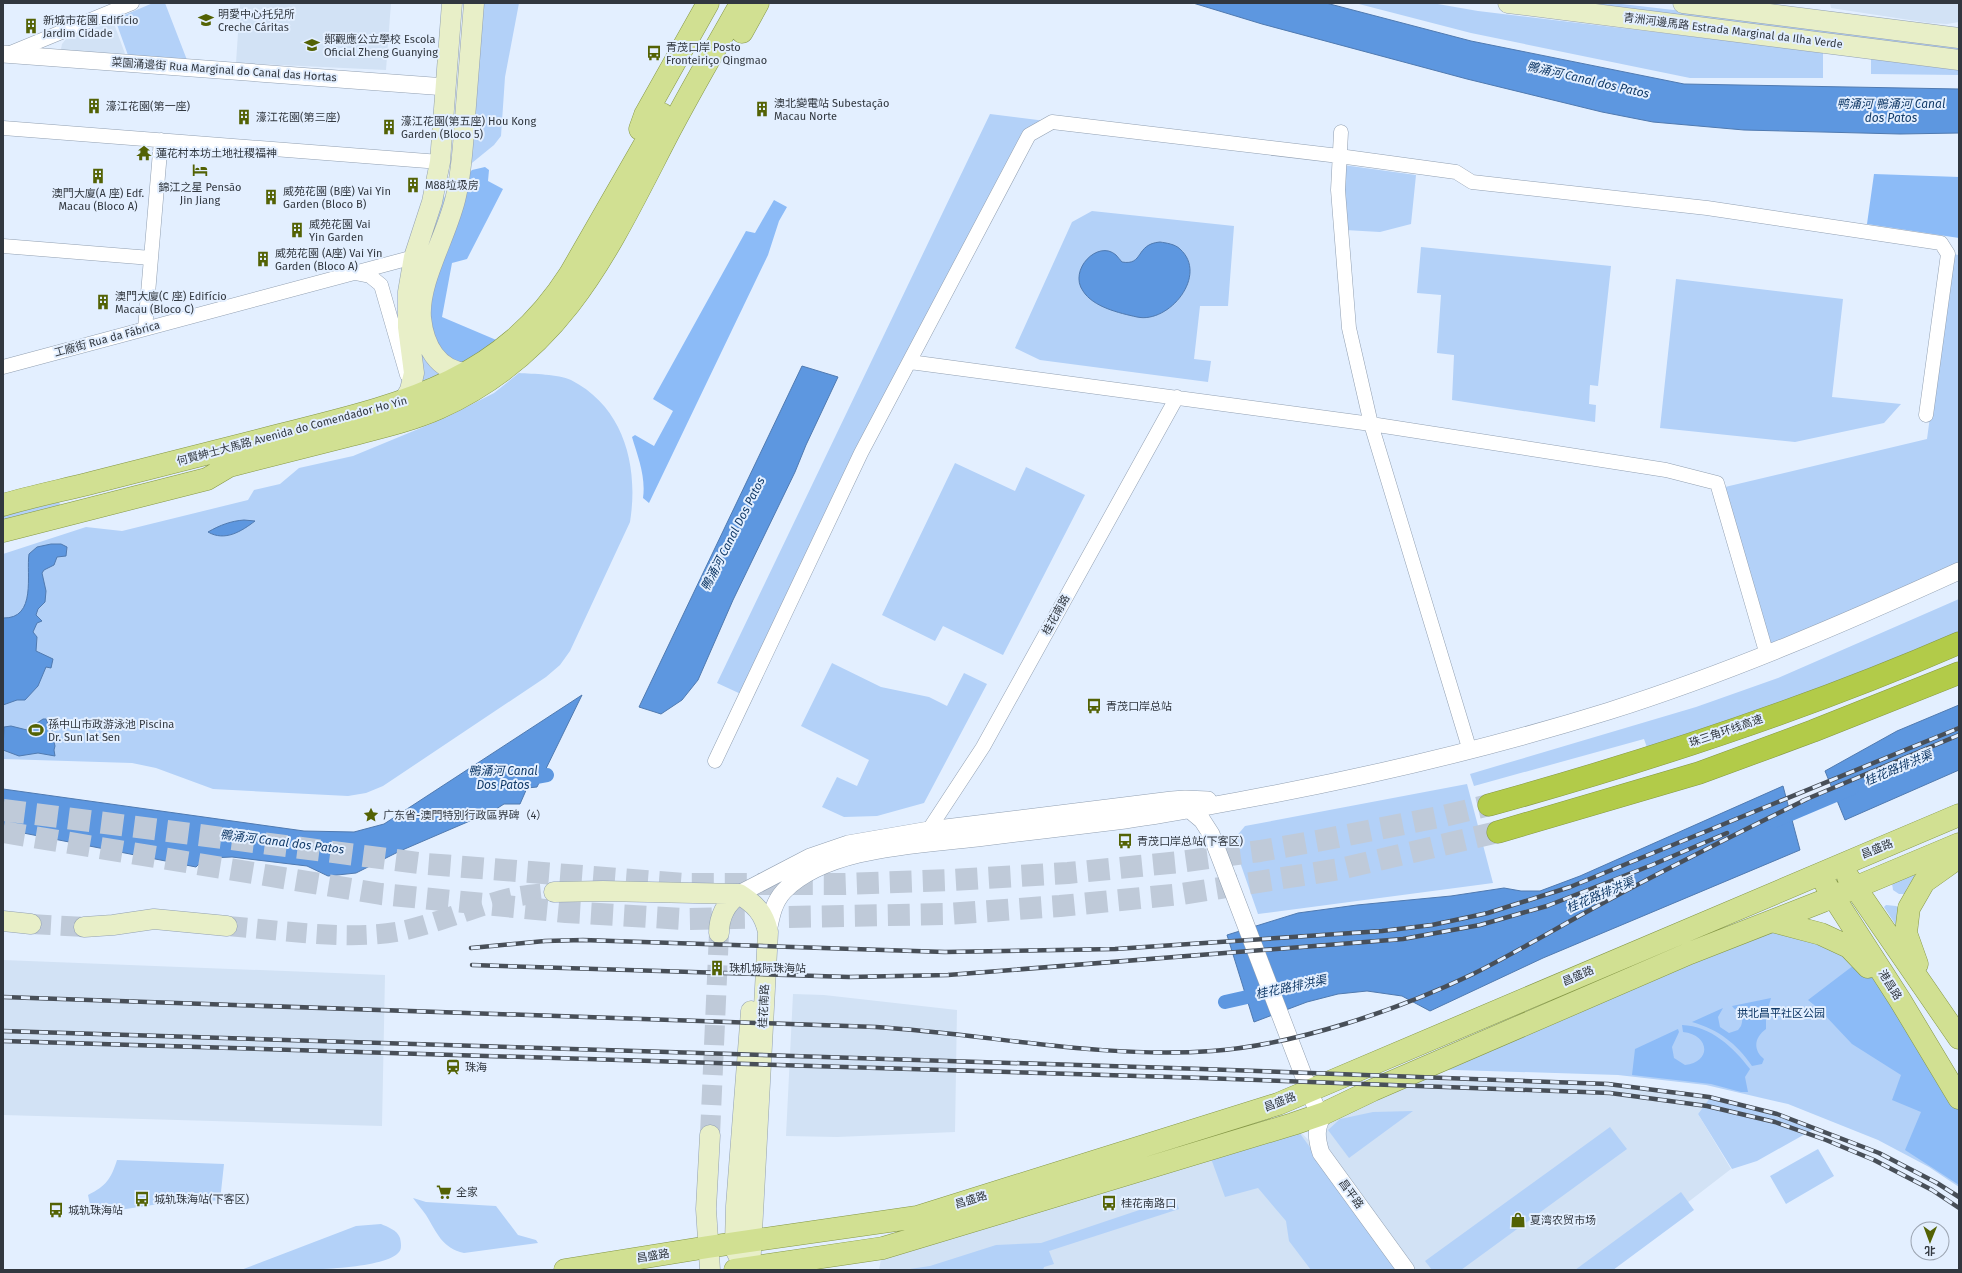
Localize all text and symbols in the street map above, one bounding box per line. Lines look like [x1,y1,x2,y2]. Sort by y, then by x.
place label: 明愛中心托兒所 Creche Cáritas [218,8,295,34]
school or university icon: 明愛中心托兒所 Creche Cáritas [197,11,215,29]
street label: 青洲河邊馬路 Estrada Marginal da Ilha Verde [1623,11,1843,51]
place label: 新城市花園 Edifício Jardim Cidade [43,14,139,40]
building icon: 新城市花園 Edifício Jardim Cidade [22,17,40,35]
place label: 鄭觀應公立學校 Escola Oficial Zheng Guanying [324,33,438,59]
school or university icon: 鄭觀應公立學校 Escola Oficial Zheng Guanying [303,36,321,54]
place label: 青茂口岸 Posto Fronteiriço Qingmao [666,41,767,67]
bus stop icon: 青茂口岸 Posto Fronteiriço Qingmao [645,44,663,62]
street label: 菜園涌邊街 Rua Marginal do Canal das Hortas [111,56,337,84]
water label: 鴨涌河 Canal dos Patos [1525,59,1651,101]
building icon: 濠江花園(第一座) [85,97,103,115]
place label: 澳北變電站 Subestação Macau Norte [774,97,889,123]
water label: 鸭涌河 鴨涌河 Canal dos Patos [1837,97,1945,125]
place label: 濠江花園(第一座) [106,100,191,113]
building icon: 澳北變電站 Subestação Macau Norte [753,100,771,118]
building icon: 濠江花園(第三座) [235,108,253,126]
place label: 濠江花園(第三座) [256,111,341,124]
place label: 濠江花園(第五座) Hou Kong Garden (Bloco 5) [401,115,536,141]
building icon: 濠江花園(第五座) Hou Kong Garden (Bloco 5) [380,118,398,136]
temple icon: 蓮花村本坊土地社稷福神 [135,144,153,162]
place label: 蓮花村本坊土地社稷福神 [156,147,277,160]
hotel icon: 錦江之星 Pensão Jin Jiang [191,161,209,179]
building icon: 澳門大廈(A 座) Edf. Macau (Bloco A) [89,167,107,185]
building icon: M88垃圾房 [404,176,422,194]
place label: M88垃圾房 [425,179,479,192]
place label: 錦江之星 Pensão Jin Jiang [159,181,241,207]
place label: 威苑花園 (B座) Vai Yin Garden (Bloco B) [283,185,391,211]
place label: 澳門大廈(A 座) Edf. Macau (Bloco A) [52,187,144,213]
building icon: 威苑花園 (B座) Vai Yin Garden (Bloco B) [262,188,280,206]
place label: 威苑花園 Vai Yin Garden [309,218,371,244]
building icon: 威苑花園 Vai Yin Garden [288,221,306,239]
place label: 威苑花園 (A座) Vai Yin Garden (Bloco A) [275,247,383,273]
building icon: 威苑花園 (A座) Vai Yin Garden (Bloco A) [254,250,272,268]
place label: 澳門大廈(C 座) Edifício Macau (Bloco C) [115,290,227,316]
building icon: 澳門大廈(C 座) Edifício Macau (Bloco C) [94,293,112,311]
street label: 工廠街 Rua da Fábrica [53,319,161,359]
street label: 何賢紳士大馬路 Avenida do Comendador Ho Yin [175,394,409,468]
water label: 鴨涌河 Canal Dos Patos [698,474,768,593]
street label: 桂花南路 [1040,593,1072,637]
bus stop icon: 青茂口岸总站 [1085,697,1103,715]
place label: 青茂口岸总站 [1106,700,1172,713]
street label: 珠三角环线高速 [1687,712,1765,750]
place label: 孫中山市政游泳池 Piscina Dr. Sun Iat Sen [48,718,174,744]
sports icon: 孫中山市政游泳池 Piscina Dr. Sun Iat Sen [27,721,45,739]
water label: 桂花路排洪渠 [1862,747,1936,789]
water label: 鴨涌河 Canal Dos Patos [468,764,538,792]
place icon: 广东省-澳門特別行政區界碑（4） [362,806,380,824]
place label: 广东省-澳門特別行政區界碑（4） [383,809,547,822]
water label: 鴨涌河 Canal dos Patos [219,827,345,857]
bus stop icon: 青茂口岸总站(下客区) [1116,832,1134,850]
place label: 青茂口岸总站(下客区) [1137,835,1244,848]
street label: 昌盛路 [1859,837,1895,861]
water label: 桂花路排洪渠 [1564,874,1638,916]
building icon: 珠机城际珠海站 [708,959,726,977]
place label: 珠机城际珠海站 [729,962,806,975]
street label: 昌盛路 [1560,964,1596,988]
street label: 港昌路 [1876,968,1904,1002]
water label: 桂花路排洪渠 [1254,972,1330,1001]
street label: 桂花南路 [756,984,772,1028]
park label: 拱北昌平社区公园 [1737,1007,1825,1020]
station icon: 珠海 [444,1058,462,1076]
place label: 珠海 [465,1061,487,1074]
street label: 昌盛路 [1262,1090,1298,1114]
street label: 昌平路 [1336,1177,1366,1211]
supermarket icon: 全家 [435,1183,453,1201]
place label: 全家 [456,1186,478,1199]
street label: 昌盛路 [953,1189,989,1211]
bus stop icon: 城轨珠海站(下客区) [133,1190,151,1208]
place label: 城轨珠海站(下客区) [154,1193,250,1206]
bus stop icon: 桂花南路口 [1100,1194,1118,1212]
place label: 桂花南路口 [1121,1197,1176,1210]
bus stop icon: 城轨珠海站 [47,1201,65,1219]
place label: 城轨珠海站 [68,1204,123,1217]
shop icon: 夏湾农贸市场 [1509,1211,1527,1229]
place label: 夏湾农贸市场 [1530,1214,1596,1227]
north arrow [1910,1221,1950,1261]
text: 北 [1924,1244,1935,1257]
street label: 昌盛路 [636,1247,670,1265]

